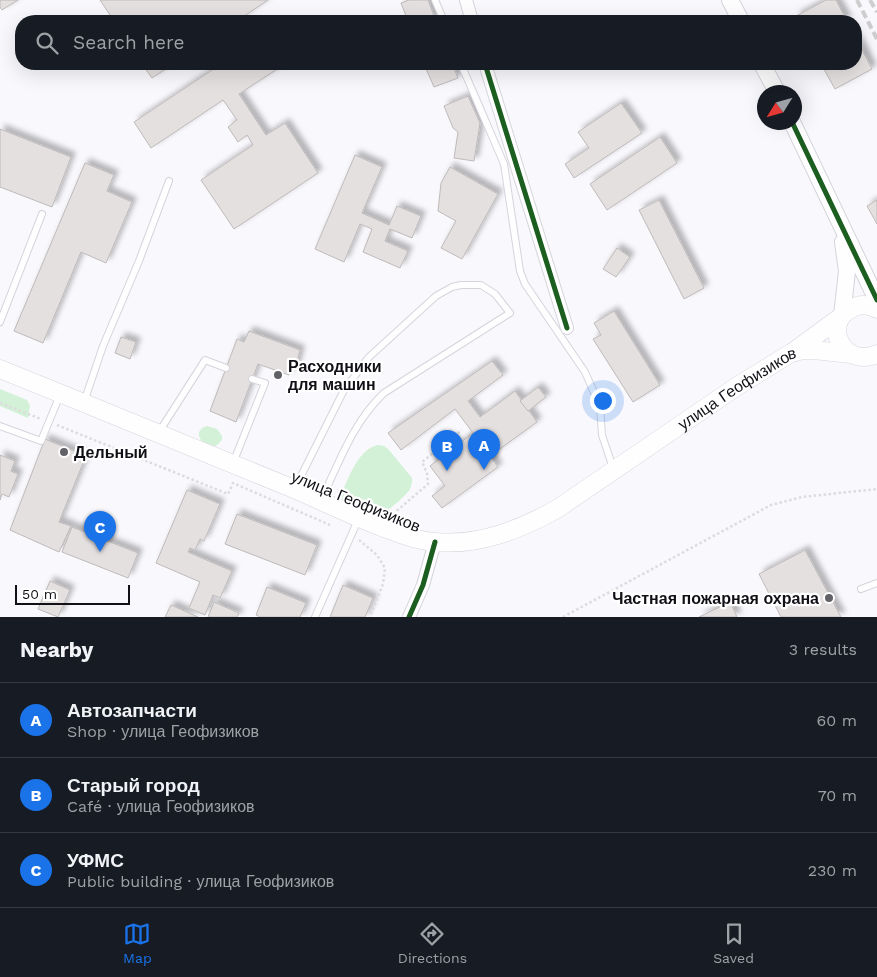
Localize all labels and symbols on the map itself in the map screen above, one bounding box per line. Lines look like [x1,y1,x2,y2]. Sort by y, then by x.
north arrow [757,85,802,130]
street label: улица Геофизиков [674,343,798,434]
place label: Расходники для машин [288,357,382,394]
marker: Расходники для машин [272,369,284,381]
your location [590,388,616,414]
pin: A [468,429,500,470]
pin: B [431,430,463,471]
place label: Дельный [74,443,148,462]
marker: Дельный [58,446,70,458]
street label: улица Геофизиков [288,467,423,536]
pin: C [84,511,116,552]
scale bar [15,582,130,605]
place label: Частная пожарная охрана [612,589,819,608]
marker: Частная пожарная охрана [823,592,835,604]

